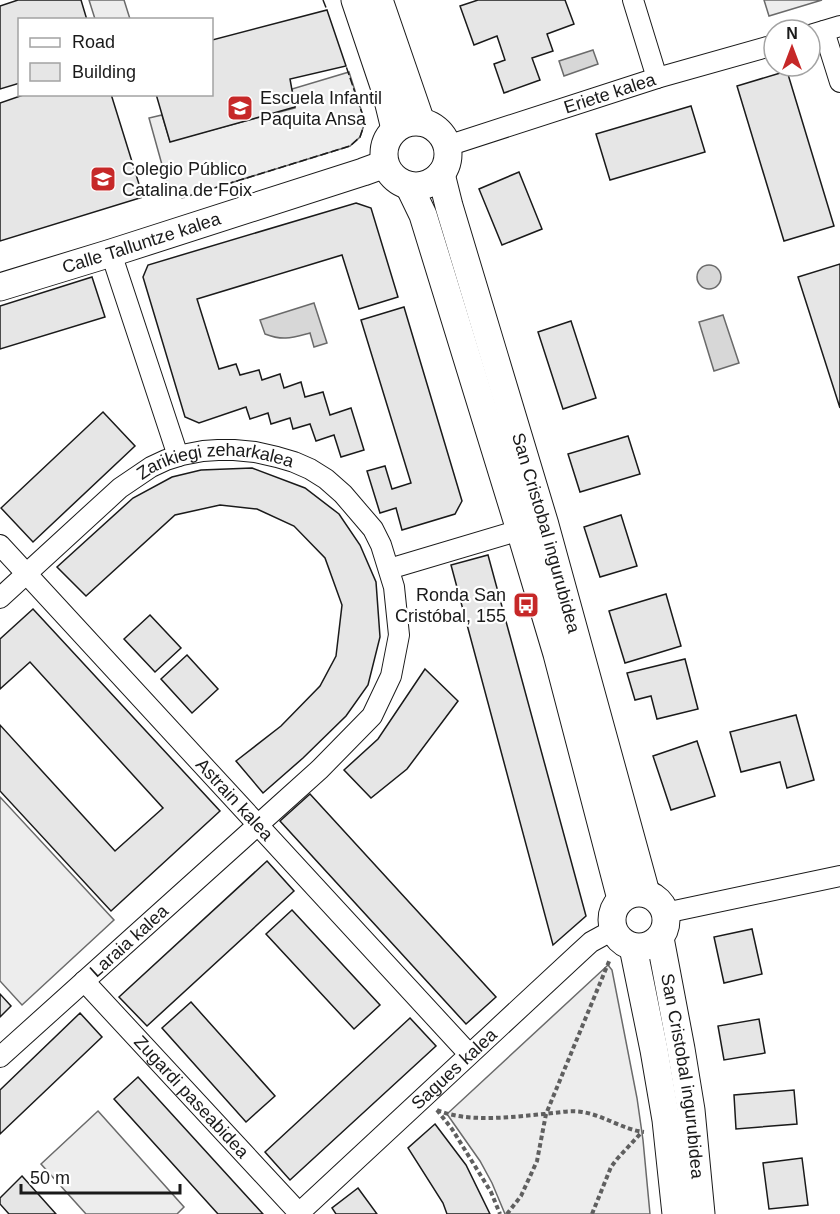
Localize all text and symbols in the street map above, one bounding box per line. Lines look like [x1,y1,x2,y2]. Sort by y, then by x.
legend [18,18,213,96]
north arrow [762,18,822,78]
text: N [786,25,798,42]
text: Road [72,32,115,52]
text: Building [72,62,136,82]
street label: Eriete kalea [561,69,659,117]
place label: Escuela Infantil Paquita Ansa [260,88,382,129]
school or university icon: Escuela Infantil Paquita Ansa [225,93,255,123]
place label: Colegio Público Catalina de Foix [122,159,252,200]
school or university icon: Colegio Público Catalina de Foix [88,164,118,194]
street label: Calle Talluntze kalea [60,208,224,277]
street label: San Cristobal ingurubidea [508,430,584,636]
street label: Zarikiegi zeharkalea [133,440,297,484]
place label: Ronda San Cristóbal, 155 [395,585,506,626]
bus stop icon: Ronda San Cristóbal, 155 [511,590,541,620]
street label: Astrain kalea [192,754,278,845]
street label: Laraia kalea [86,900,173,981]
street label: San Cristobal ingurubidea [657,972,708,1180]
street label: Sagues kalea [407,1024,502,1114]
street label: Zugardi paseabidea [130,1032,254,1163]
scale bar [21,1157,180,1195]
text: 50 m [30,1168,70,1188]

